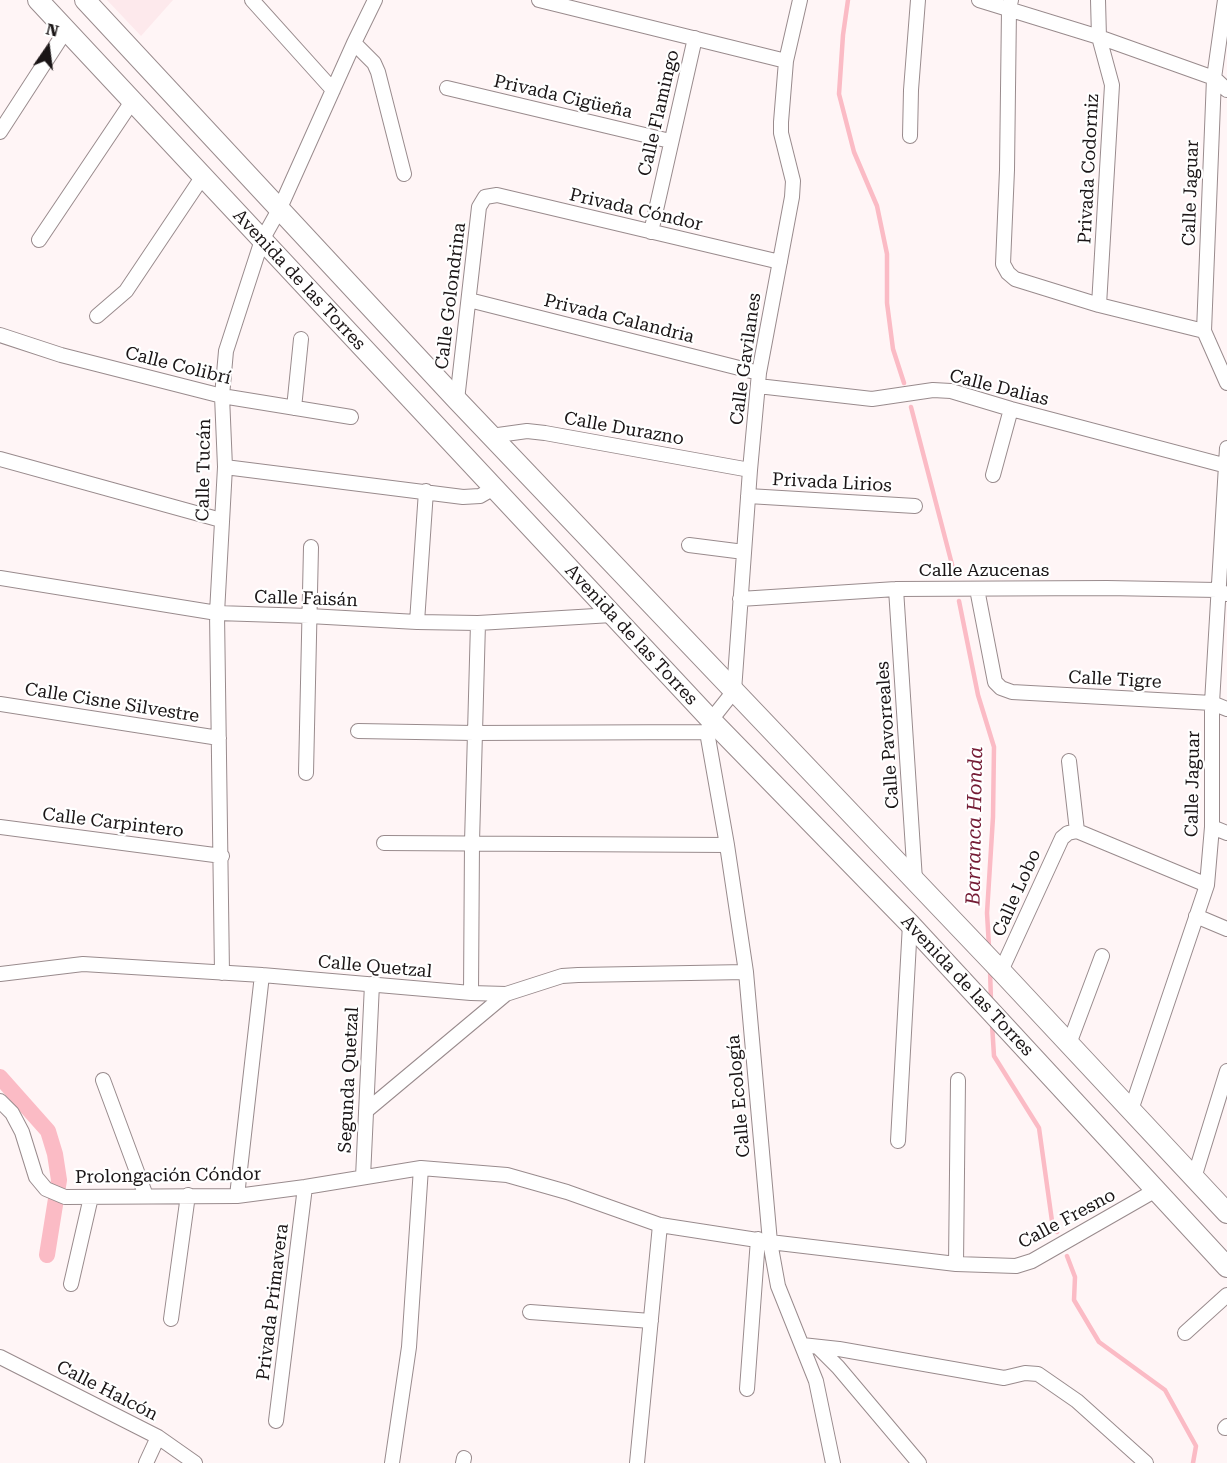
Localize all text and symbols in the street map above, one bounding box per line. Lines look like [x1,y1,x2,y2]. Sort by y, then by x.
north arrow [18,18,78,78]
text: N [44,19,61,41]
street label: Calle Flamingo [634,48,684,178]
street label: Privada Cigüeña [491,71,635,123]
street label: Privada Codorniz [1074,93,1104,245]
street label: Calle Jaguar [1178,140,1204,246]
street label: Privada Cóndor [567,184,705,236]
street label: Avenida de las Torres [228,205,370,355]
street label: Calle Golondrina [431,221,471,371]
street label: Privada Calandria [542,290,696,348]
street label: Calle Gavilanes [726,291,766,427]
street label: Calle Colibrí [123,342,233,390]
street label: Calle Dalias [947,365,1051,411]
street label: Calle Durazno [562,408,686,450]
street label: Calle Tucán [192,418,216,522]
street label: Privada Lirios [772,469,892,497]
street label: Avenida de las Torres [560,560,702,710]
street label: Calle Azucenas [919,560,1049,582]
street label: Calle Faisán [254,586,358,612]
street label: Calle Pavorreales [872,660,904,810]
street label: Calle Tigre [1068,667,1162,693]
street label: Calle Cisne Silvestre [23,679,201,727]
street label: Calle Jaguar [1181,731,1205,837]
water label: Barranca Honda [962,747,988,905]
street label: Calle Carpintero [41,804,185,842]
street label: Calle Lobo [988,846,1046,940]
street label: Avenida de las Torres [896,911,1038,1061]
street label: Calle Quetzal [317,951,433,983]
street label: Segunda Quetzal [334,1006,364,1154]
street label: Calle Ecología [723,1034,755,1158]
street label: Prolongación Cóndor [75,1164,261,1188]
street label: Calle Fresno [1015,1184,1119,1254]
street label: Privada Primavera [253,1222,293,1382]
street label: Calle Halcón [53,1356,161,1426]

